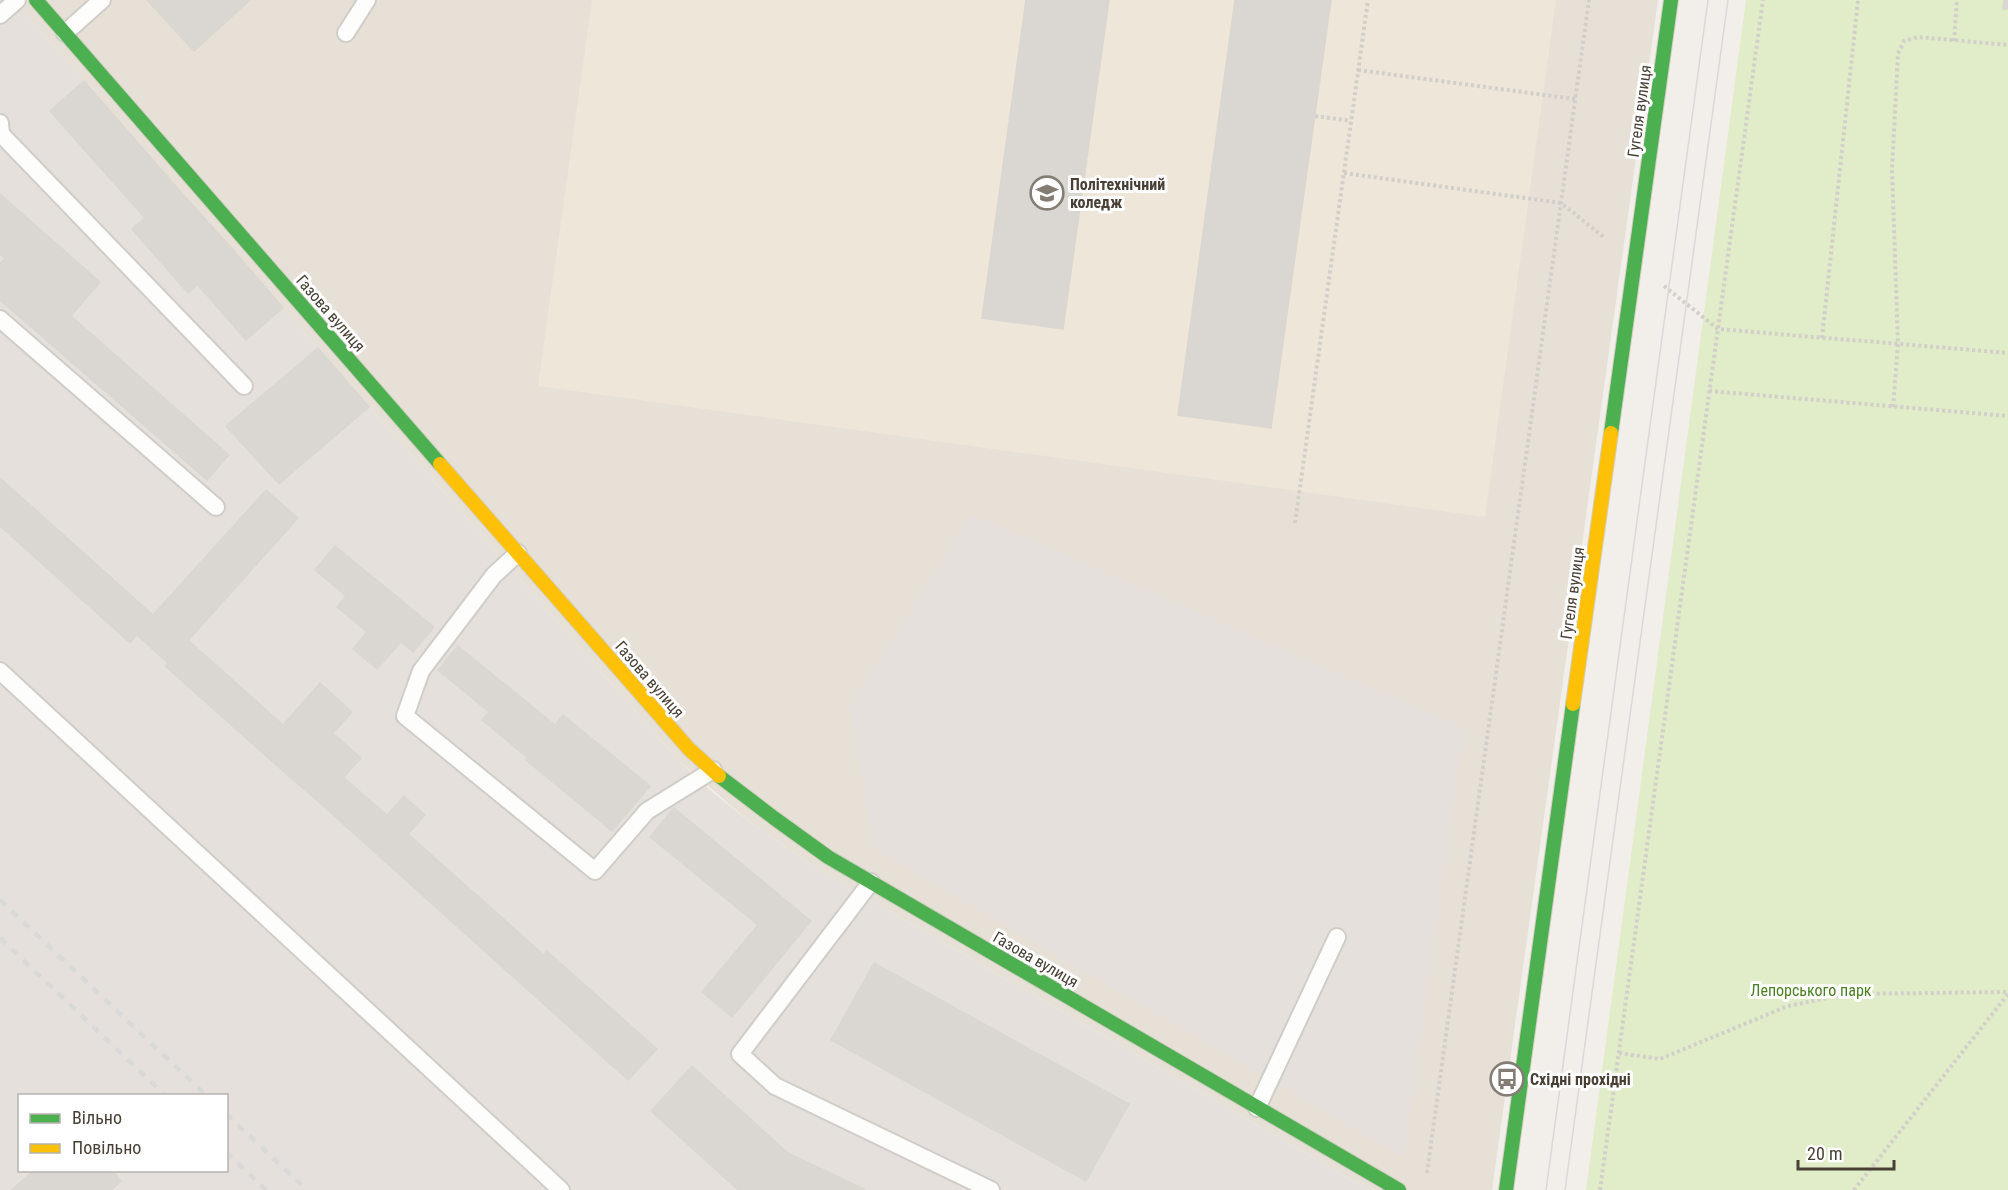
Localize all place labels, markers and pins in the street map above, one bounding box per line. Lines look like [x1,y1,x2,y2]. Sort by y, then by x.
school or university icon: Політехнічний коледж [1029,175,1065,211]
place label: Політехнічний коледж [1070,175,1165,212]
bus stop icon: Східні прохідні [1489,1061,1525,1097]
place label: Східні прохідні [1530,1070,1631,1089]

